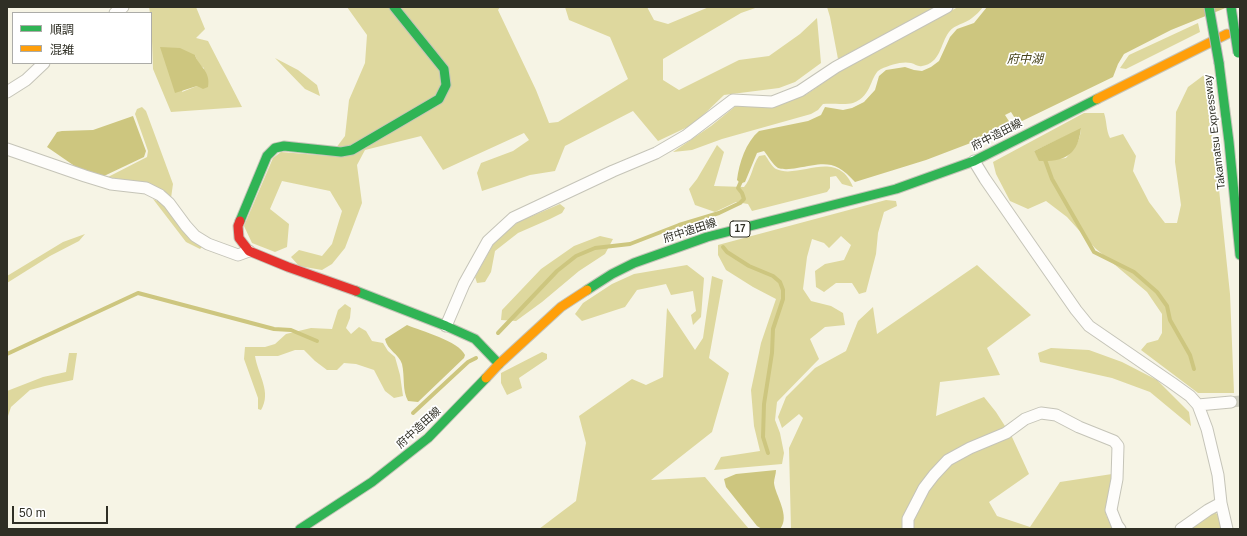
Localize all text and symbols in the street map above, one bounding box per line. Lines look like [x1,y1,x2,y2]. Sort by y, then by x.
legend [12,12,152,64]
text: 順調 [50,23,74,37]
text: 混雑 [50,43,74,57]
water label: 府中湖 [1007,53,1043,67]
street label: Takamatsu Expressway [1201,74,1229,190]
street label: 府中造田線 [970,117,1024,153]
street label: 府中造田線 [662,216,718,246]
road number: 17 [730,221,750,237]
street label: 府中造田線 [394,405,444,451]
scale bar [14,498,110,524]
text: 50 m [19,506,46,520]

